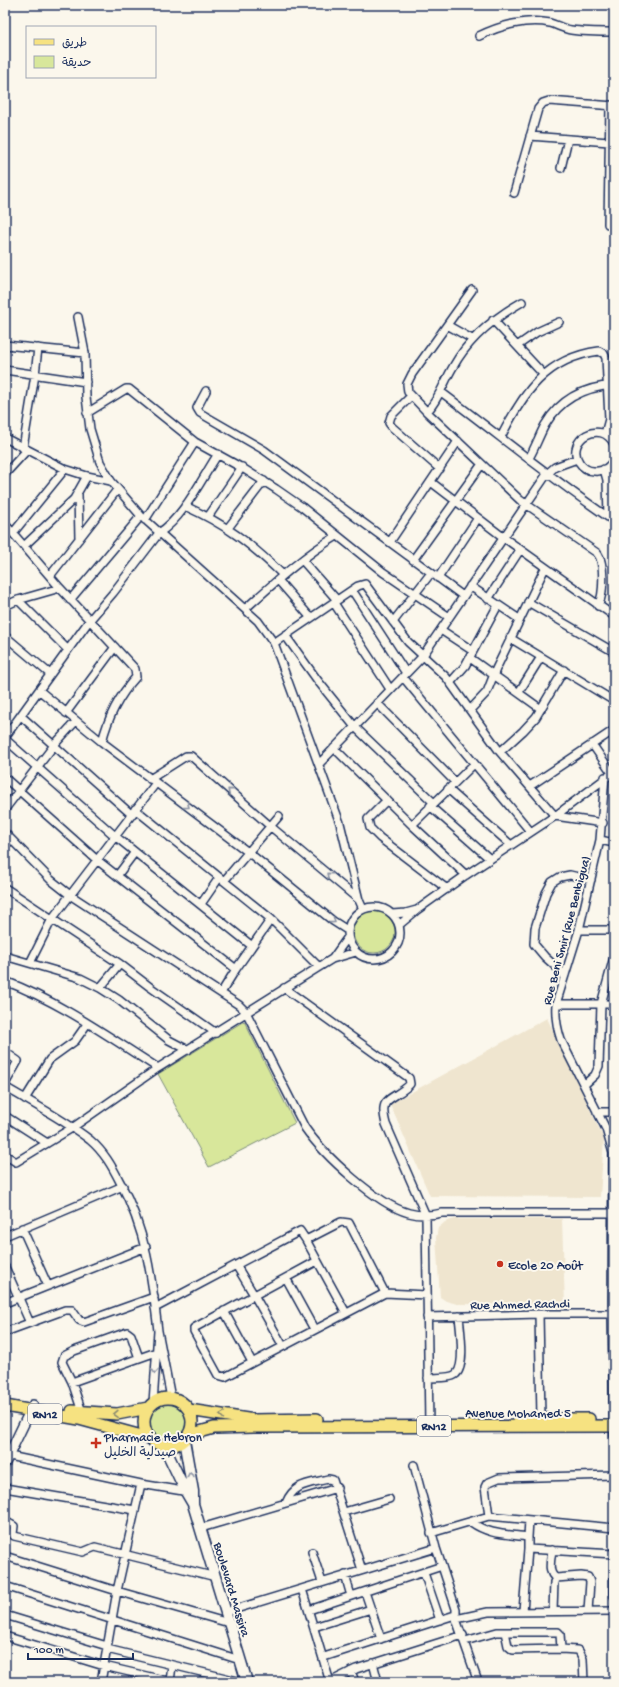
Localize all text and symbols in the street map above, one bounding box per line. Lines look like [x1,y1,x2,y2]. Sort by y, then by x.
legend [26,26,156,78]
text: طريق [62,37,87,51]
text: حديقة [62,57,91,71]
one-way arrow [228,788,235,795]
one-way arrow [183,801,190,809]
street label: Rue Beni Smir (Rue Benbigua) [540,854,595,1007]
one-way arrow [326,873,334,880]
one-way arrow [329,916,336,923]
marker: Ecole 20 Août [495,1259,505,1269]
place label: Ecole 20 Août [508,1259,584,1274]
street label: Rue Ahmed Rachdi [470,1297,570,1314]
one-way arrow [151,1368,160,1374]
road number: RN12 [28,1404,62,1424]
street label: Avenue Mohamed 5 [465,1407,571,1422]
one-way arrow [113,1410,119,1418]
one-way arrow [219,1411,225,1420]
road number: RN12 [417,1416,451,1436]
place label: Pharmacie Hebron صيدلية الخليل [103,1431,203,1461]
marker: Pharmacie Hebron صيدلية الخليل [91,1438,101,1448]
one-way arrow [186,1471,195,1478]
street label: Boulevard Massira [209,1540,252,1639]
scale bar [28,1635,133,1661]
text: 100 m [33,1644,64,1658]

